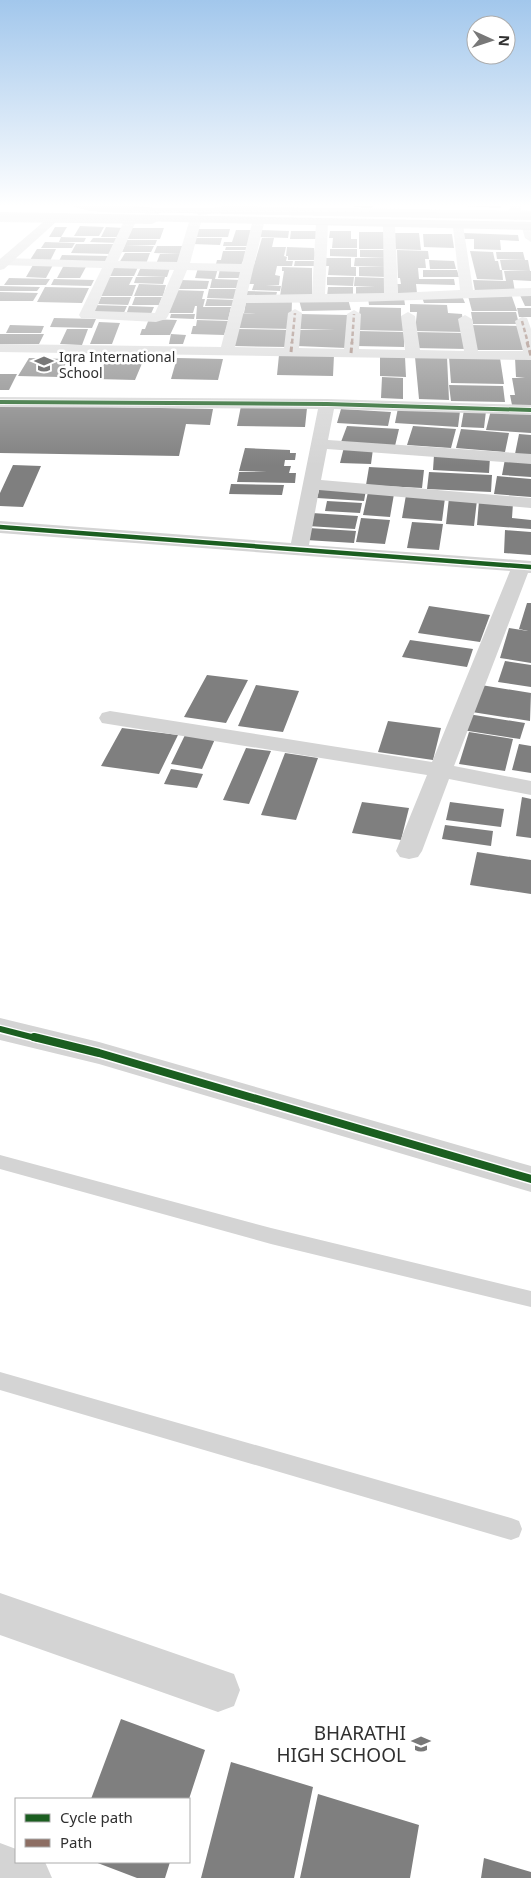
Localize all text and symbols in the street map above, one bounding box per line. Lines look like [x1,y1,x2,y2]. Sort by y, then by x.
north arrow [466,15,516,65]
text: N [495,35,514,47]
place label: Iqra International School [59,347,175,382]
school or university icon: Iqra International School [33,353,55,375]
place label: BHARATHI HIGH SCHOOL [276,1720,406,1768]
school or university icon: BHARATHI HIGH SCHOOL [410,1733,432,1755]
legend [15,1798,190,1863]
text: Cycle path [60,1807,133,1827]
text: Path [60,1832,92,1852]

